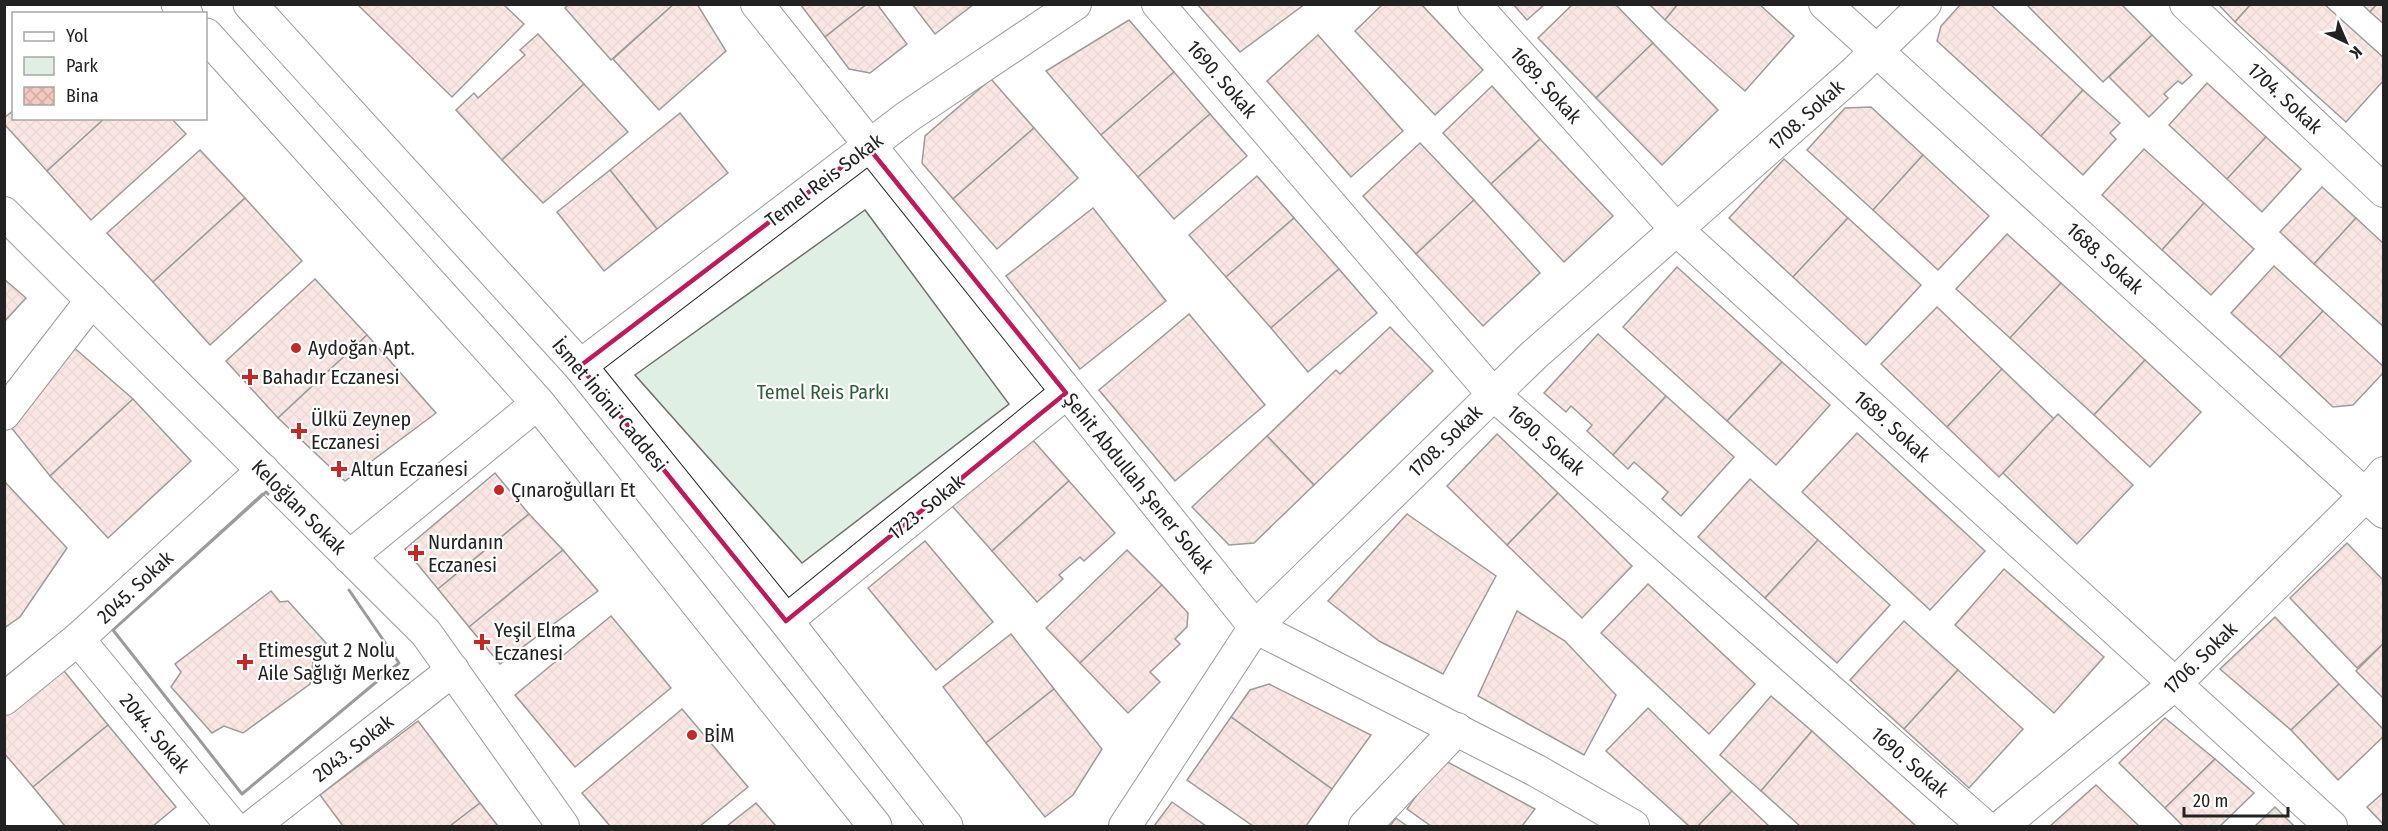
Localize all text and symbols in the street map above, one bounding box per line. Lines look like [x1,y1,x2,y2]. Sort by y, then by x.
legend [12,12,207,120]
north arrow [2316,12,2376,72]
text: Yol [66,25,88,47]
street label: 1690. Sokak [1182,35,1263,123]
street label: 1689. Sokak [1505,42,1587,129]
text: K [2346,42,2366,63]
text: Park [66,55,99,77]
street label: 1704. Sokak [2243,57,2328,139]
street label: 1708. Sokak [1763,74,1849,155]
text: Bina [66,85,99,107]
street label: Temel Reis Sokak [761,128,888,232]
street label: 1688. Sokak [2062,217,2149,299]
street label: İsmet İnönü Caddesi [547,333,673,477]
place label: Aydoğan Apt. [308,336,415,360]
marker: Aydoğan Apt. [289,341,303,355]
place label: Bahadır Eczanesi [262,365,400,389]
marker: Bahadır Eczanesi [243,370,257,384]
park label: Temel Reis Parkı [757,380,889,404]
street label: 1689. Sokak [1849,385,1936,467]
street label: Şehit Abdullah Şener Sokak [1058,388,1220,579]
street label: 1708. Sokak [1403,399,1487,482]
street label: 1690. Sokak [1502,400,1590,481]
place label: Ülkü Zeynep Eczanesi [311,407,411,454]
marker: Ülkü Zeynep Eczanesi [292,424,306,438]
street label: Keloğlan Sokak [247,455,352,560]
place label: Altun Eczanesi [351,457,468,481]
marker: Altun Eczanesi [332,462,346,476]
street label: 1723. Sokak [883,469,969,545]
place label: Çınaroğulları Et [511,478,636,503]
marker: Çınaroğulları Et [492,483,506,497]
place label: Nurdanın Eczanesi [428,530,504,577]
street label: 2045. Sokak [92,545,179,628]
marker: Nurdanın Eczanesi [409,546,423,560]
street label: 1706. Sokak [2158,616,2242,699]
place label: Yeşil Elma Eczanesi [494,618,576,665]
marker: Yeşil Elma Eczanesi [475,635,489,649]
place label: Etimesgut 2 Nolu Aile Sağlığı Merkez [258,638,410,685]
marker: Etimesgut 2 Nolu Aile Sağlığı Merkez [236,653,254,671]
street label: 2044. Sokak [115,688,196,778]
street label: 2043. Sokak [308,709,398,787]
street label: 1690. Sokak [1866,722,1954,803]
place label: BİM [704,723,734,747]
marker: BİM [685,728,699,742]
scale bar [2184,780,2288,818]
text: 20 m [2193,790,2228,812]

